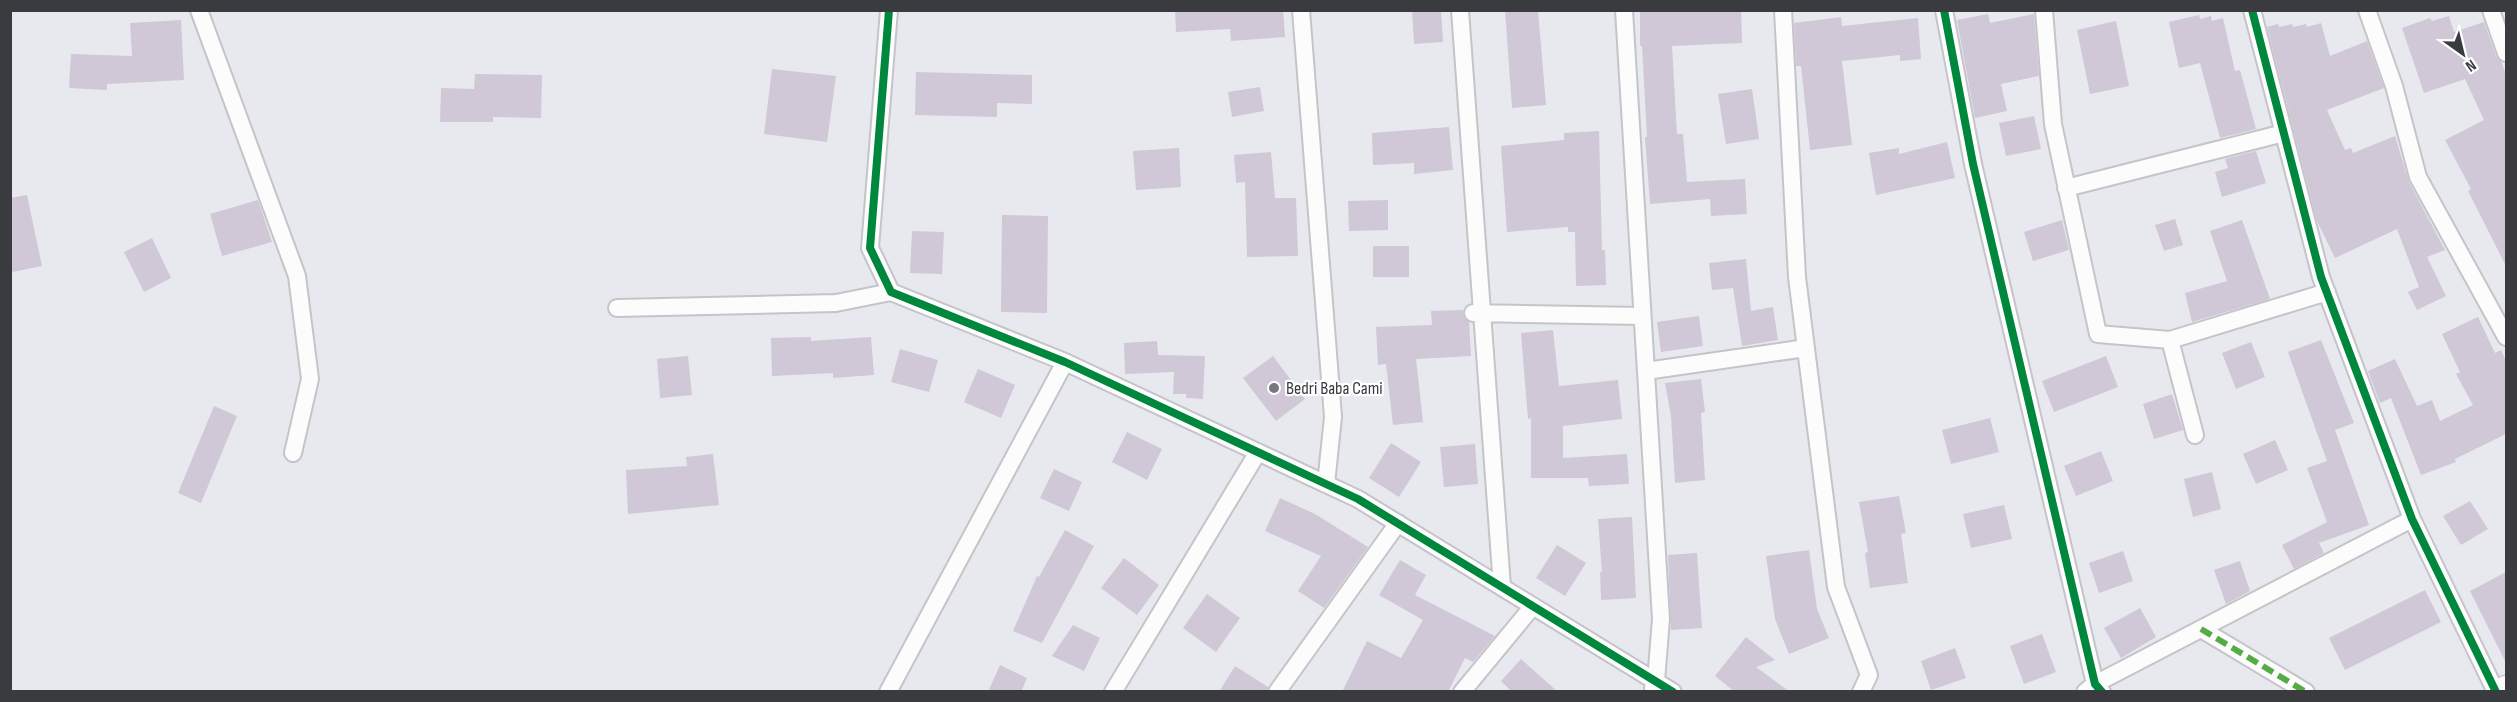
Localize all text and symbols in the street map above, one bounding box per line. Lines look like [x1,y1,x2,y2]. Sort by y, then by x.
north arrow [2433,24,2493,84]
text: N [2462,55,2479,75]
place label: Bedri Baba Cami [1286,378,1383,399]
marker: Bedri Baba Cami [1267,381,1281,395]

